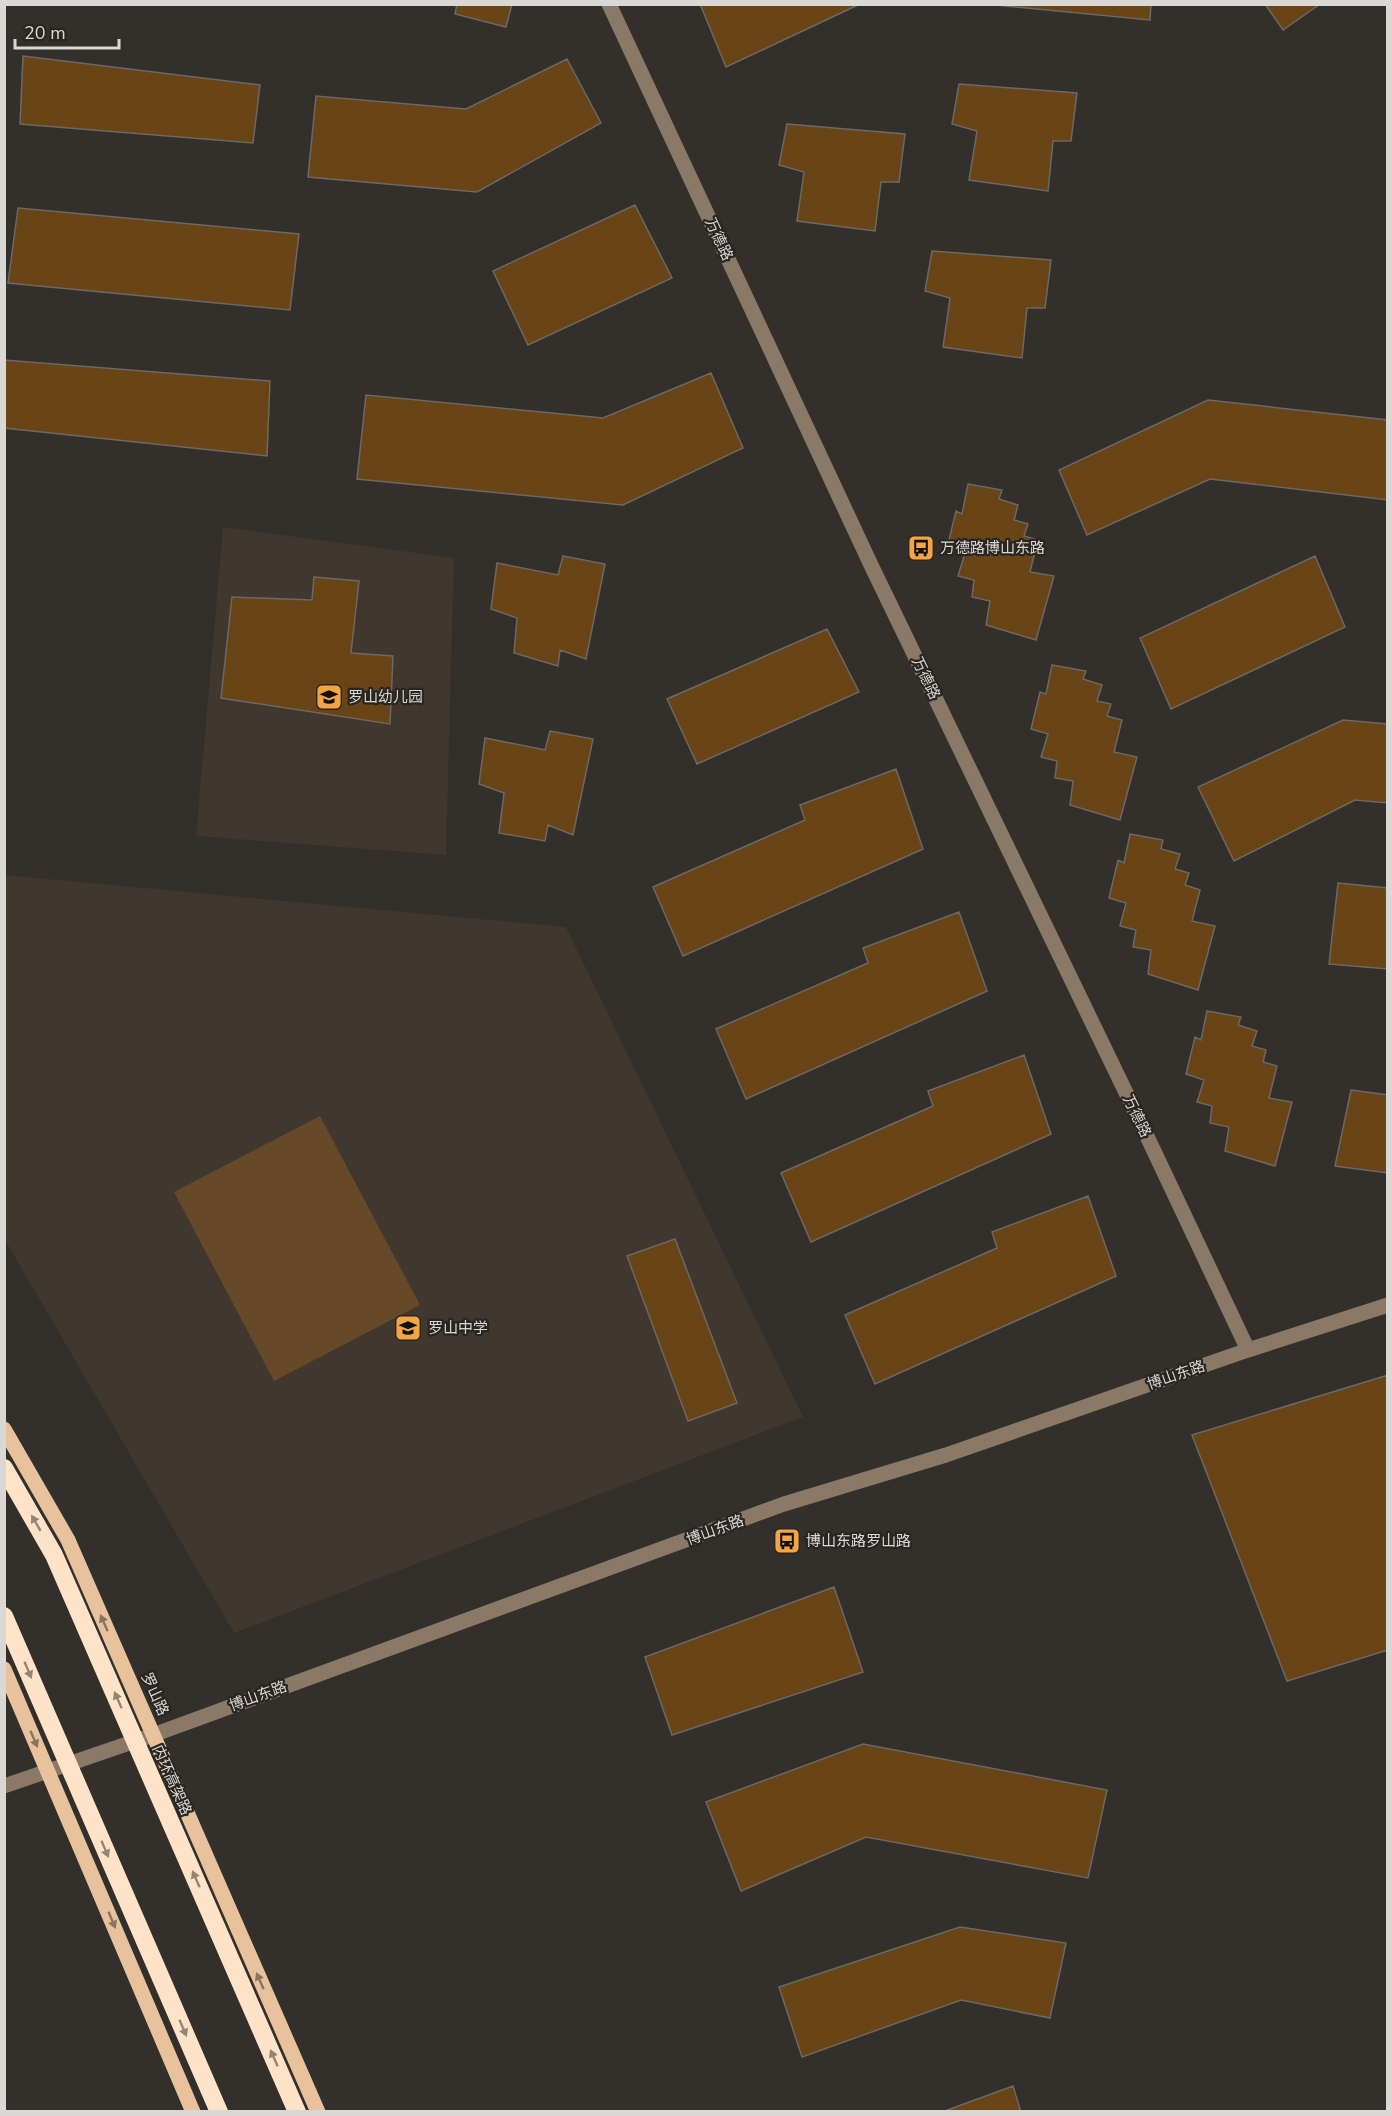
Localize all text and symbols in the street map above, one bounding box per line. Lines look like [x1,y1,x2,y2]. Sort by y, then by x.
scale bar [15,12,118,50]
text: 20 m [24,21,66,45]
street label: 万德路 [700,214,738,264]
bus stop icon: 万德路博山东路 [906,533,936,563]
place label: 万德路博山东路 [940,538,1045,558]
street label: 万德路 [907,653,945,703]
school or university icon: 罗山幼儿园 [314,682,344,712]
place label: 罗山幼儿园 [348,687,423,707]
street label: 万德路 [1118,1091,1156,1141]
school or university icon: 罗山中学 [393,1313,423,1343]
place label: 罗山中学 [428,1318,488,1338]
street label: 博山东路 [1144,1356,1208,1394]
street label: 博山东路 [683,1510,747,1550]
one-way arrow [32,1515,42,1532]
bus stop icon: 博山东路罗山路 [772,1526,802,1556]
place label: 博山东路罗山路 [806,1531,911,1551]
one-way arrow [99,1614,109,1632]
one-way arrow [24,1661,33,1679]
street label: 罗山路 [137,1669,173,1719]
street label: 博山东路 [226,1676,290,1716]
one-way arrow [113,1691,123,1709]
one-way arrow [29,1730,39,1748]
street label: 内环高架路 [148,1742,196,1818]
one-way arrow [101,1840,110,1858]
one-way arrow [191,1870,201,1888]
one-way arrow [107,1912,117,1930]
one-way arrow [255,1972,265,1990]
one-way arrow [178,2019,188,2037]
one-way arrow [269,2049,278,2067]

